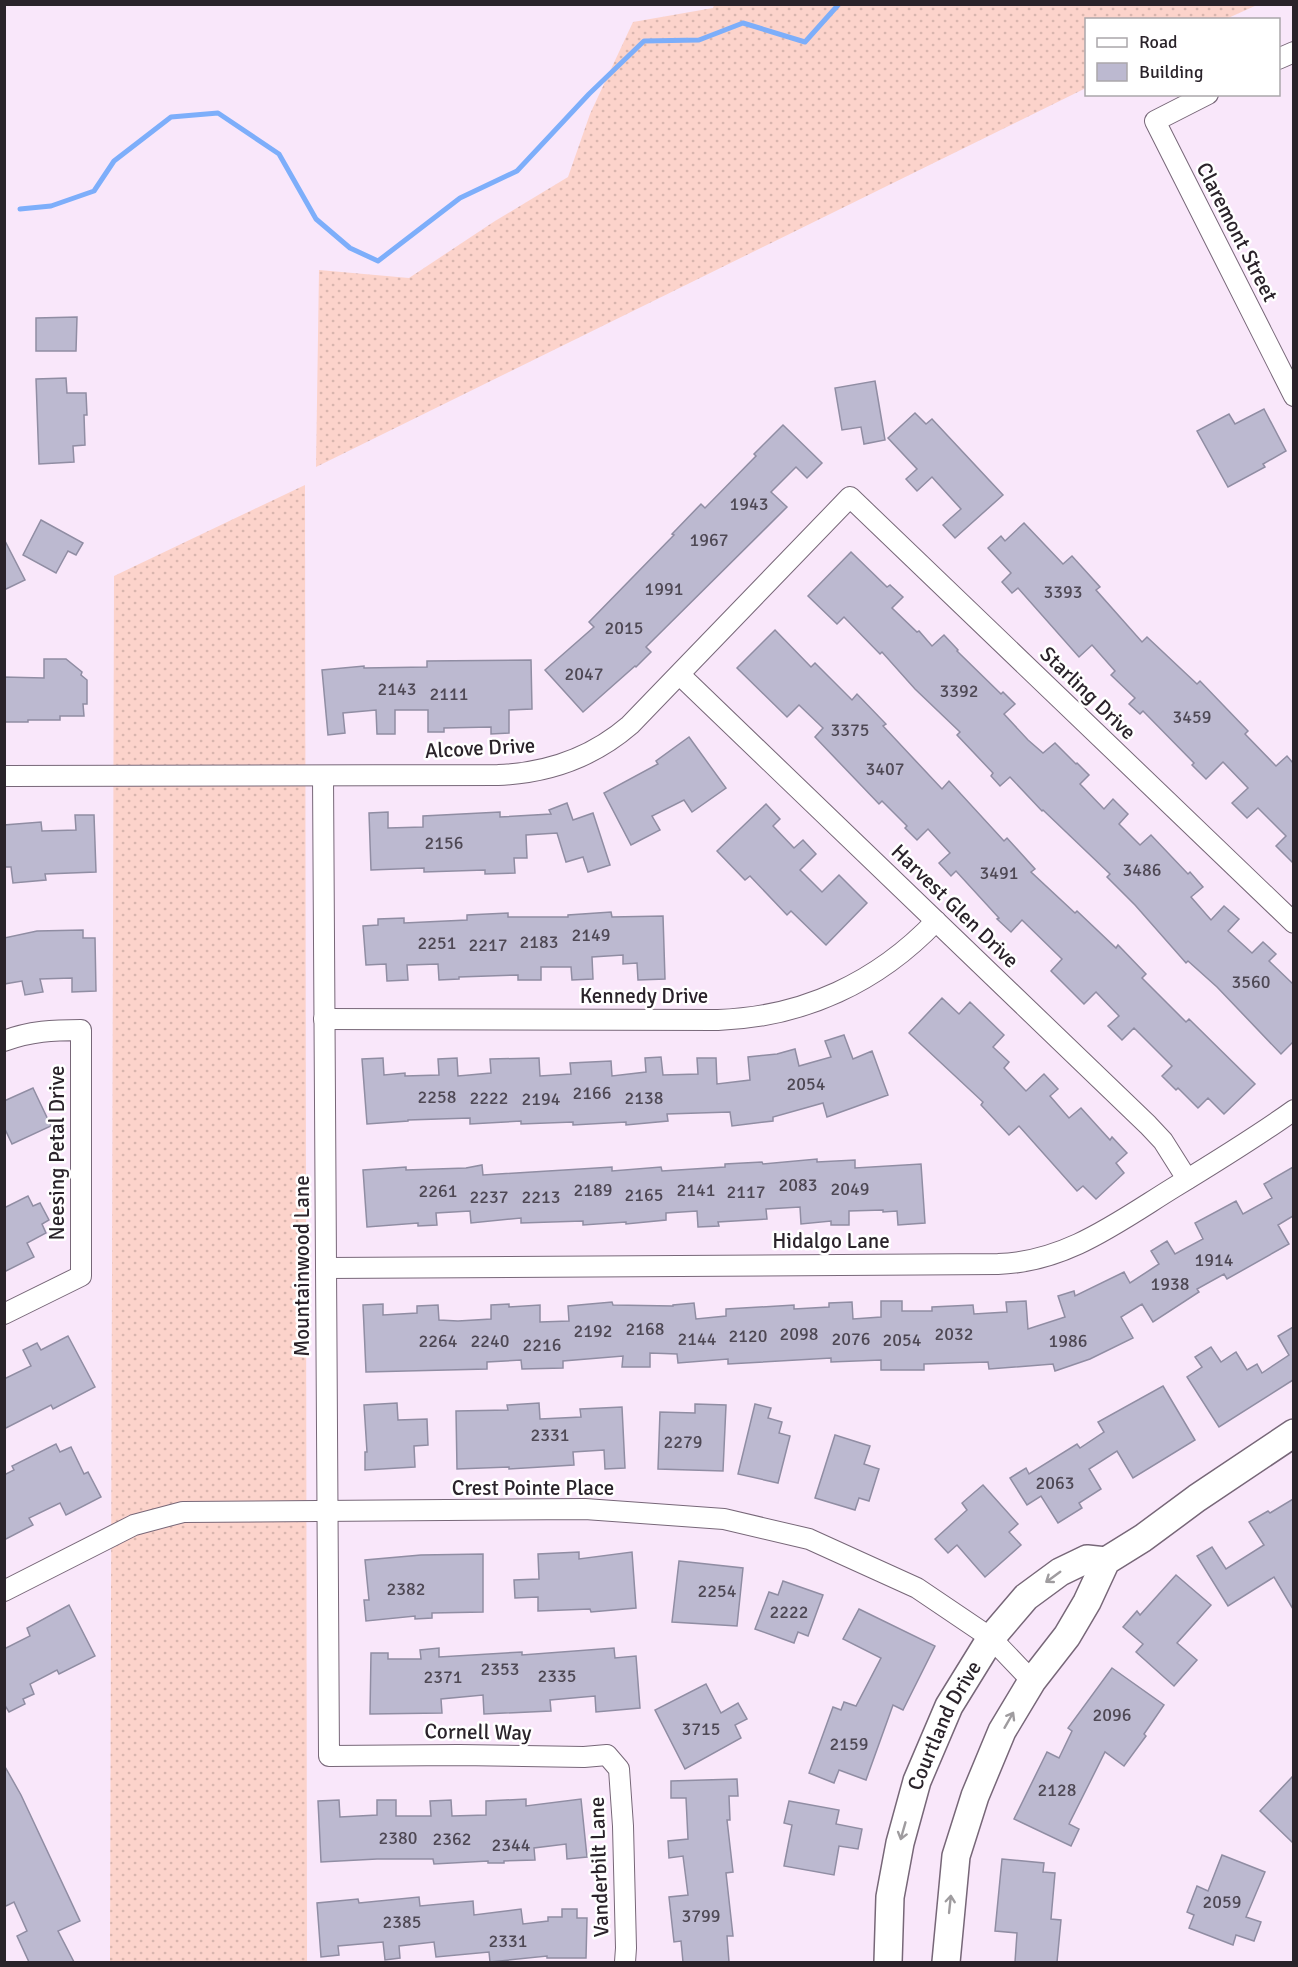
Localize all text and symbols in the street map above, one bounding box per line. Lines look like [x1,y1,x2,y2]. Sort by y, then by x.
legend [1085,18,1280,96]
text: Road [1139,31,1178,53]
text: Building [1139,61,1203,83]
street label: Claremont Street [1191,158,1283,306]
house number: 1943 [730,493,768,515]
house number: 1967 [690,529,728,551]
house number: 1991 [645,578,683,600]
house number: 3393 [1044,581,1082,603]
house number: 2015 [605,617,643,639]
street label: Starling Drive [1035,641,1141,745]
house number: 2047 [565,663,603,685]
house number: 2143 [378,678,416,700]
house number: 3392 [940,680,978,702]
house number: 2111 [430,683,468,705]
house number: 3459 [1173,706,1211,728]
house number: 3375 [831,719,869,741]
street label: Alcove Drive [424,732,536,764]
house number: 3407 [866,758,904,780]
house number: 2156 [425,832,463,854]
street label: Harvest Glen Drive [886,839,1024,973]
house number: 3486 [1123,859,1161,881]
house number: 3491 [980,862,1018,884]
house number: 2149 [572,924,610,946]
house number: 2183 [520,931,558,953]
house number: 2251 [418,932,456,954]
house number: 2217 [469,934,507,956]
house number: 3560 [1232,971,1270,993]
street label: Kennedy Drive [580,983,708,1009]
street label: Neesing Petal Drive [44,1066,70,1240]
house number: 2054 [787,1073,826,1095]
house number: 2166 [573,1082,611,1104]
house number: 2258 [418,1086,456,1108]
house number: 2222 [470,1087,508,1109]
house number: 2138 [625,1087,663,1109]
house number: 2194 [522,1088,561,1110]
house number: 2083 [779,1174,817,1196]
street label: Mountainwood Lane [289,1175,315,1357]
house number: 2049 [831,1178,869,1200]
house number: 2189 [574,1179,612,1201]
house number: 2141 [677,1179,715,1201]
house number: 2261 [419,1180,457,1202]
house number: 2117 [727,1181,765,1203]
house number: 2165 [625,1184,663,1206]
house number: 2237 [470,1186,508,1208]
house number: 2213 [522,1186,560,1208]
street label: Hidalgo Lane [772,1228,890,1254]
house number: 1914 [1195,1249,1234,1271]
house number: 1938 [1151,1273,1189,1295]
house number: 2168 [626,1318,664,1340]
house number: 2192 [574,1320,612,1342]
house number: 2098 [780,1323,818,1345]
house number: 2032 [935,1323,973,1345]
house number: 2120 [729,1325,767,1347]
house number: 2144 [678,1328,717,1350]
house number: 2076 [832,1328,870,1350]
house number: 2054 [883,1329,922,1351]
house number: 2264 [419,1330,458,1352]
house number: 2240 [471,1330,509,1352]
house number: 1986 [1049,1330,1087,1352]
house number: 2216 [523,1334,561,1356]
house number: 2331 [531,1424,569,1446]
house number: 2279 [664,1431,702,1453]
house number: 2063 [1036,1472,1074,1494]
street label: Crest Pointe Place [452,1475,614,1501]
one-way arrow [1045,1571,1061,1583]
house number: 2382 [387,1578,425,1600]
house number: 2254 [698,1580,737,1602]
house number: 2222 [770,1601,808,1623]
street label: Courtland Drive [902,1656,987,1793]
house number: 2353 [481,1658,519,1680]
house number: 2335 [538,1665,576,1687]
house number: 2371 [424,1666,462,1688]
house number: 2096 [1093,1704,1131,1726]
one-way arrow [1003,1712,1015,1729]
street label: Cornell Way [424,1718,532,1746]
house number: 3715 [682,1718,720,1740]
house number: 2159 [830,1733,868,1755]
house number: 2128 [1038,1779,1076,1801]
street label: Vanderbilt Lane [584,1796,614,1938]
one-way arrow [897,1821,908,1840]
house number: 2380 [379,1827,417,1849]
house number: 2362 [433,1828,471,1850]
house number: 2344 [492,1834,531,1856]
house number: 2059 [1203,1891,1241,1913]
one-way arrow [945,1895,956,1915]
house number: 3799 [682,1905,720,1927]
house number: 2385 [383,1911,421,1933]
house number: 2331 [489,1930,527,1952]

